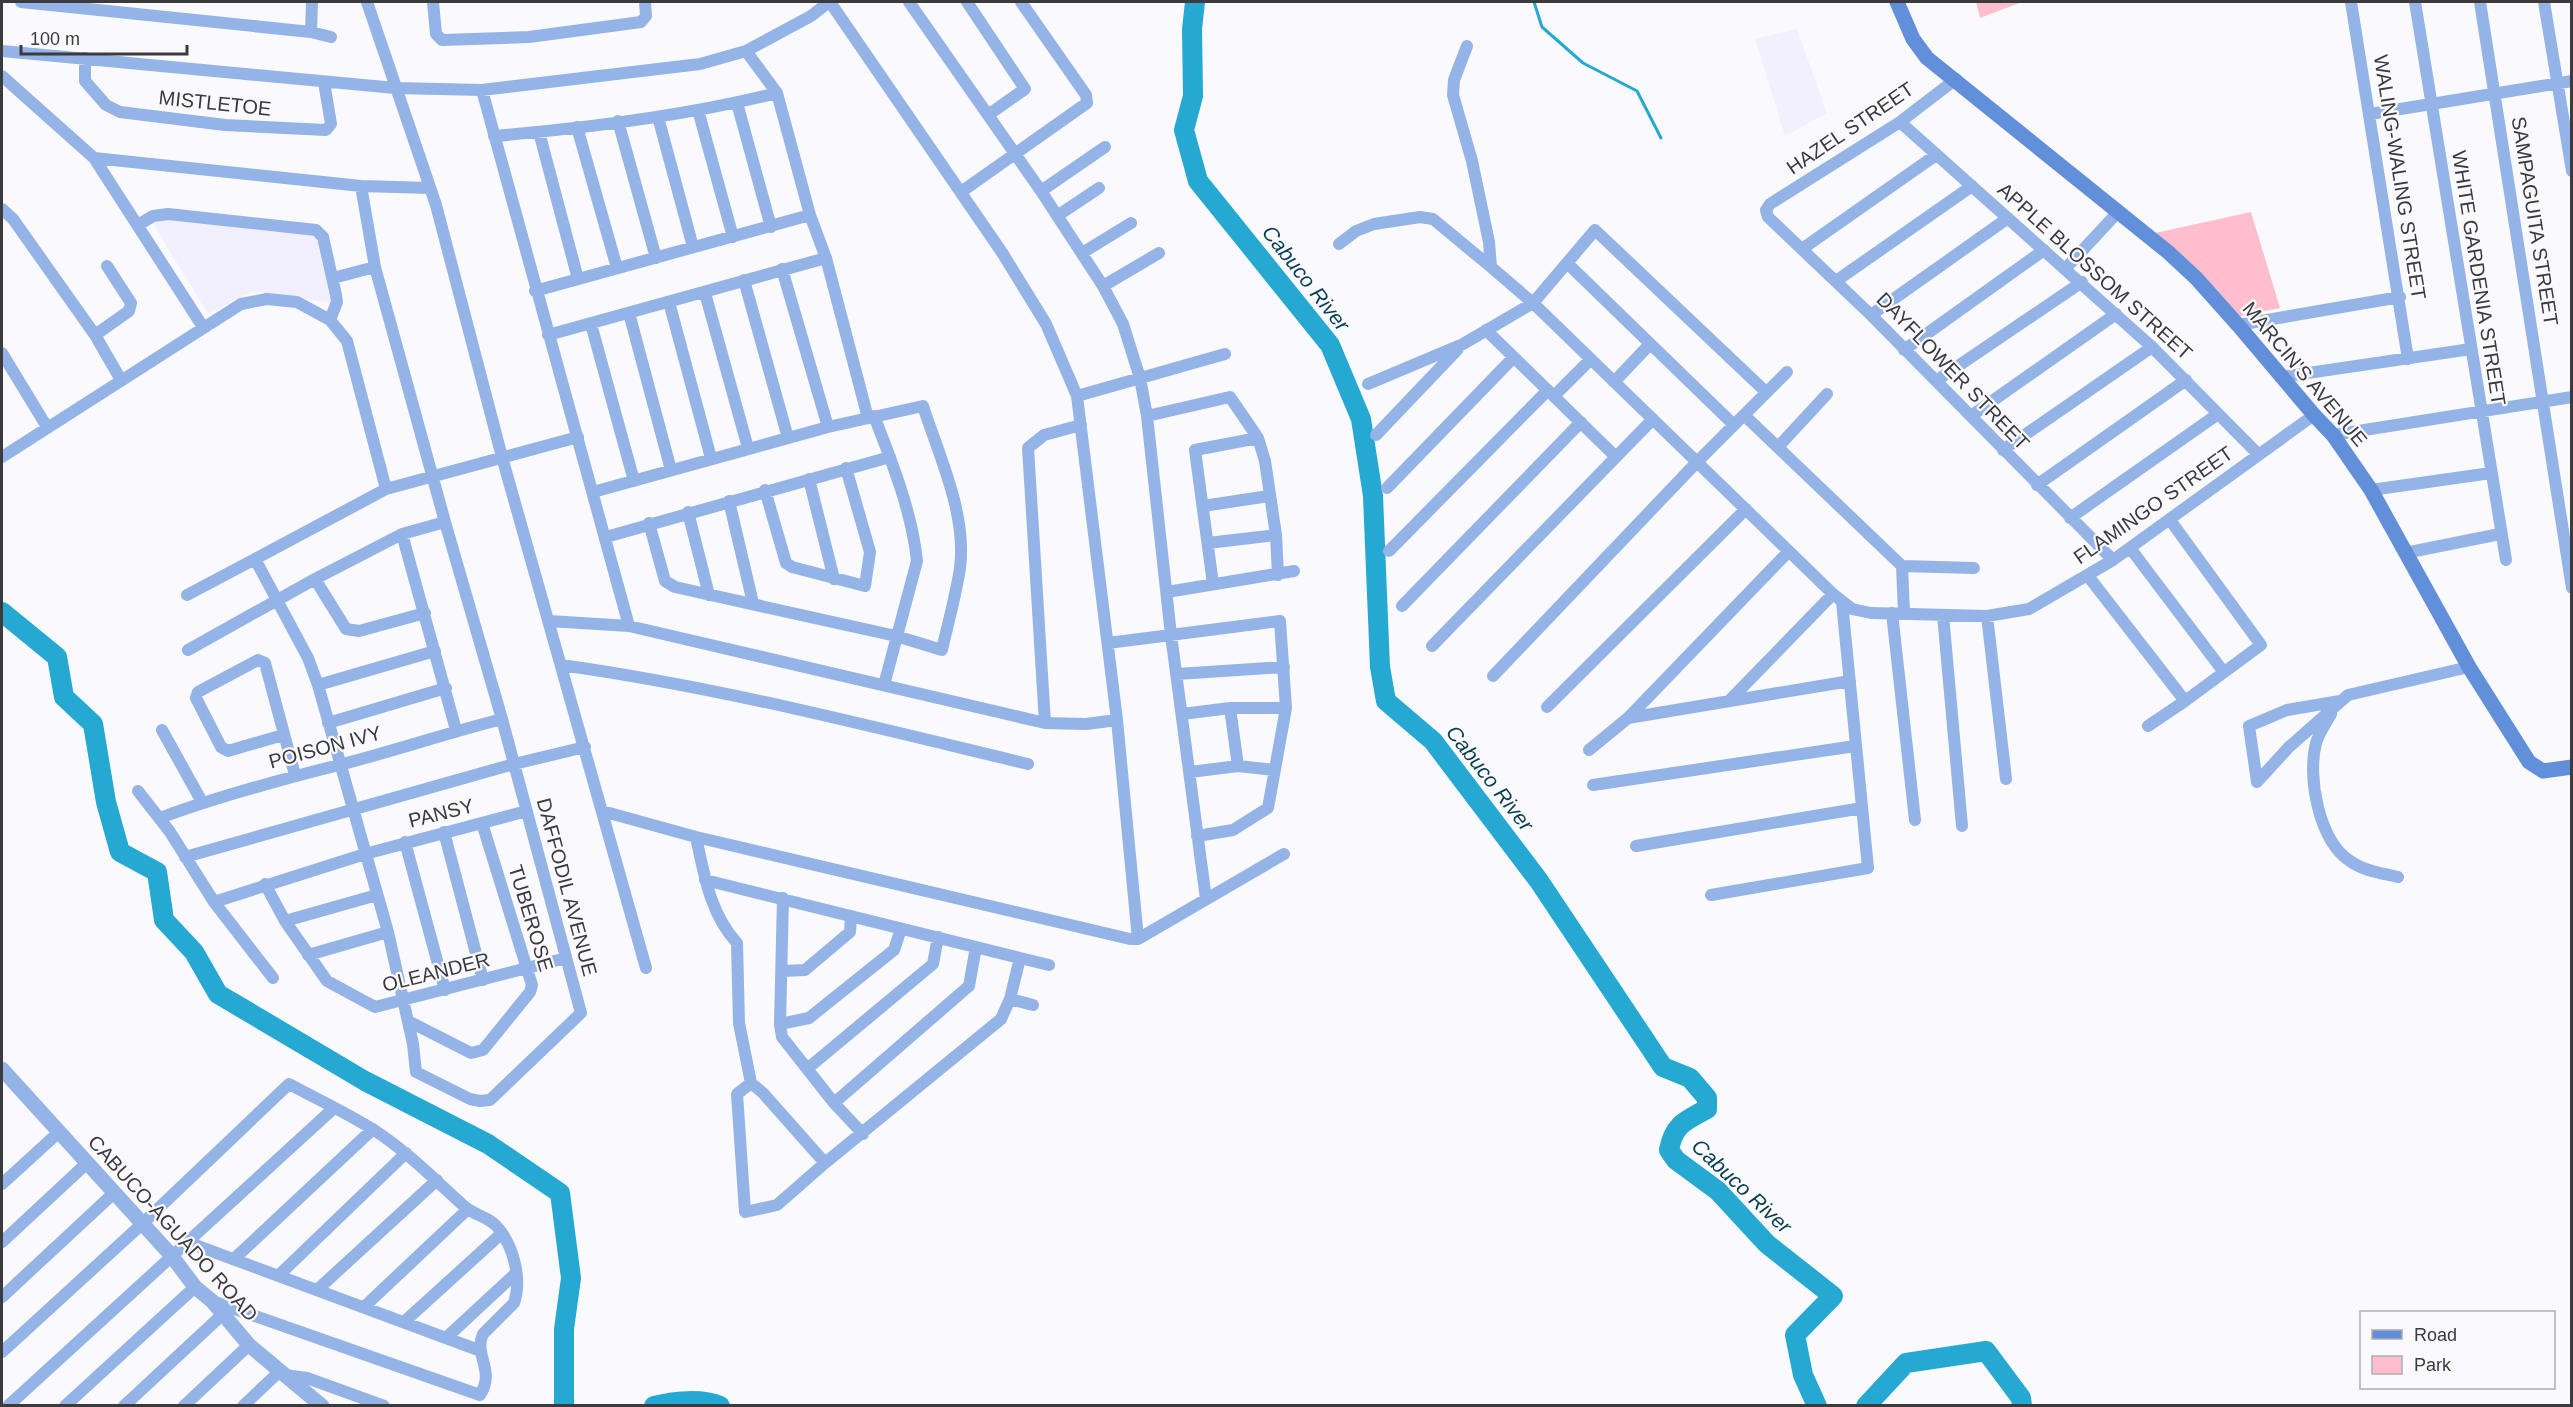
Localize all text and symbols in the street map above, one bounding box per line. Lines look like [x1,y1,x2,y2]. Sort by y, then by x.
scale bar [21,18,188,56]
text: 100 m [30,29,80,49]
street label: WALING-WALING STREET [2370,53,2430,301]
street label: HAZEL STREET [1782,77,1918,179]
street label: MISTLETOE [158,86,272,120]
street label: SAMPAGUITA STREET [2508,115,2562,327]
street label: WHITE GARDENIA STREET [2448,149,2510,407]
street label: APPLE BLOSSOM STREET [1993,178,2197,364]
water label: Cabuco River [1258,221,1355,336]
street label: DAYFLOWER STREET [1872,288,2034,454]
street label: MARCIN'S AVENUE [2238,298,2372,450]
street label: FLAMINGO STREET [2069,442,2237,568]
street label: POISON IVY [266,721,384,773]
water label: Cabuco River [1442,721,1539,836]
street label: PANSY [406,794,476,832]
street label: DAFFODIL AVENUE [533,796,601,978]
street label: TUBEROSE [504,862,558,974]
street label: OLEANDER [380,948,492,996]
street label: CABUCO-AGUADO ROAD [84,1131,262,1325]
water label: Cabuco River [1688,1134,1797,1238]
legend [2360,1311,2555,1389]
text: Road [2414,1325,2457,1345]
text: Park [2414,1355,2452,1375]

